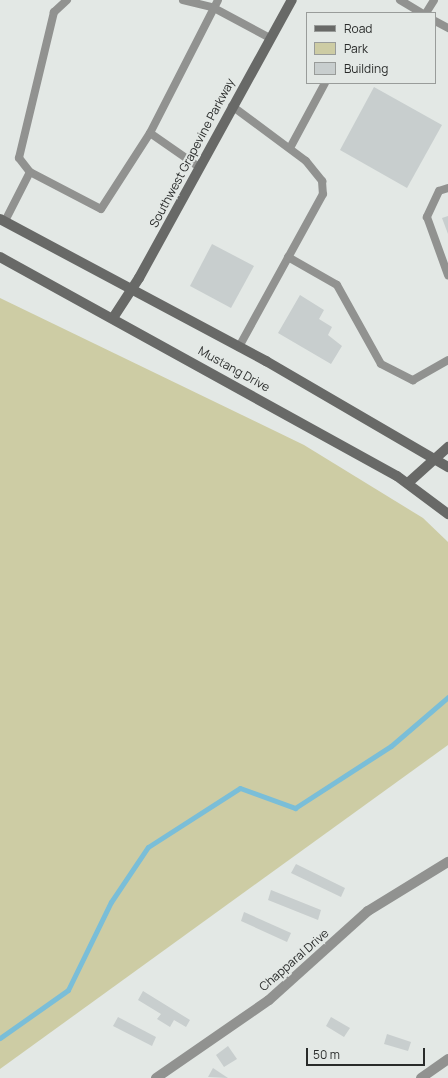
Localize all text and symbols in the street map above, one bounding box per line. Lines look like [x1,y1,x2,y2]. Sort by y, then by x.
legend [306,12,436,84]
text: Road [344,20,372,37]
text: Park [344,40,368,57]
text: Building [344,60,388,77]
street label: Southwest Grapevine Parkway [146,76,238,230]
street label: Mustang Drive [196,343,272,395]
street label: Chapparal Drive [256,926,332,994]
scale bar [308,1040,427,1066]
text: 50 m [313,1046,340,1063]

